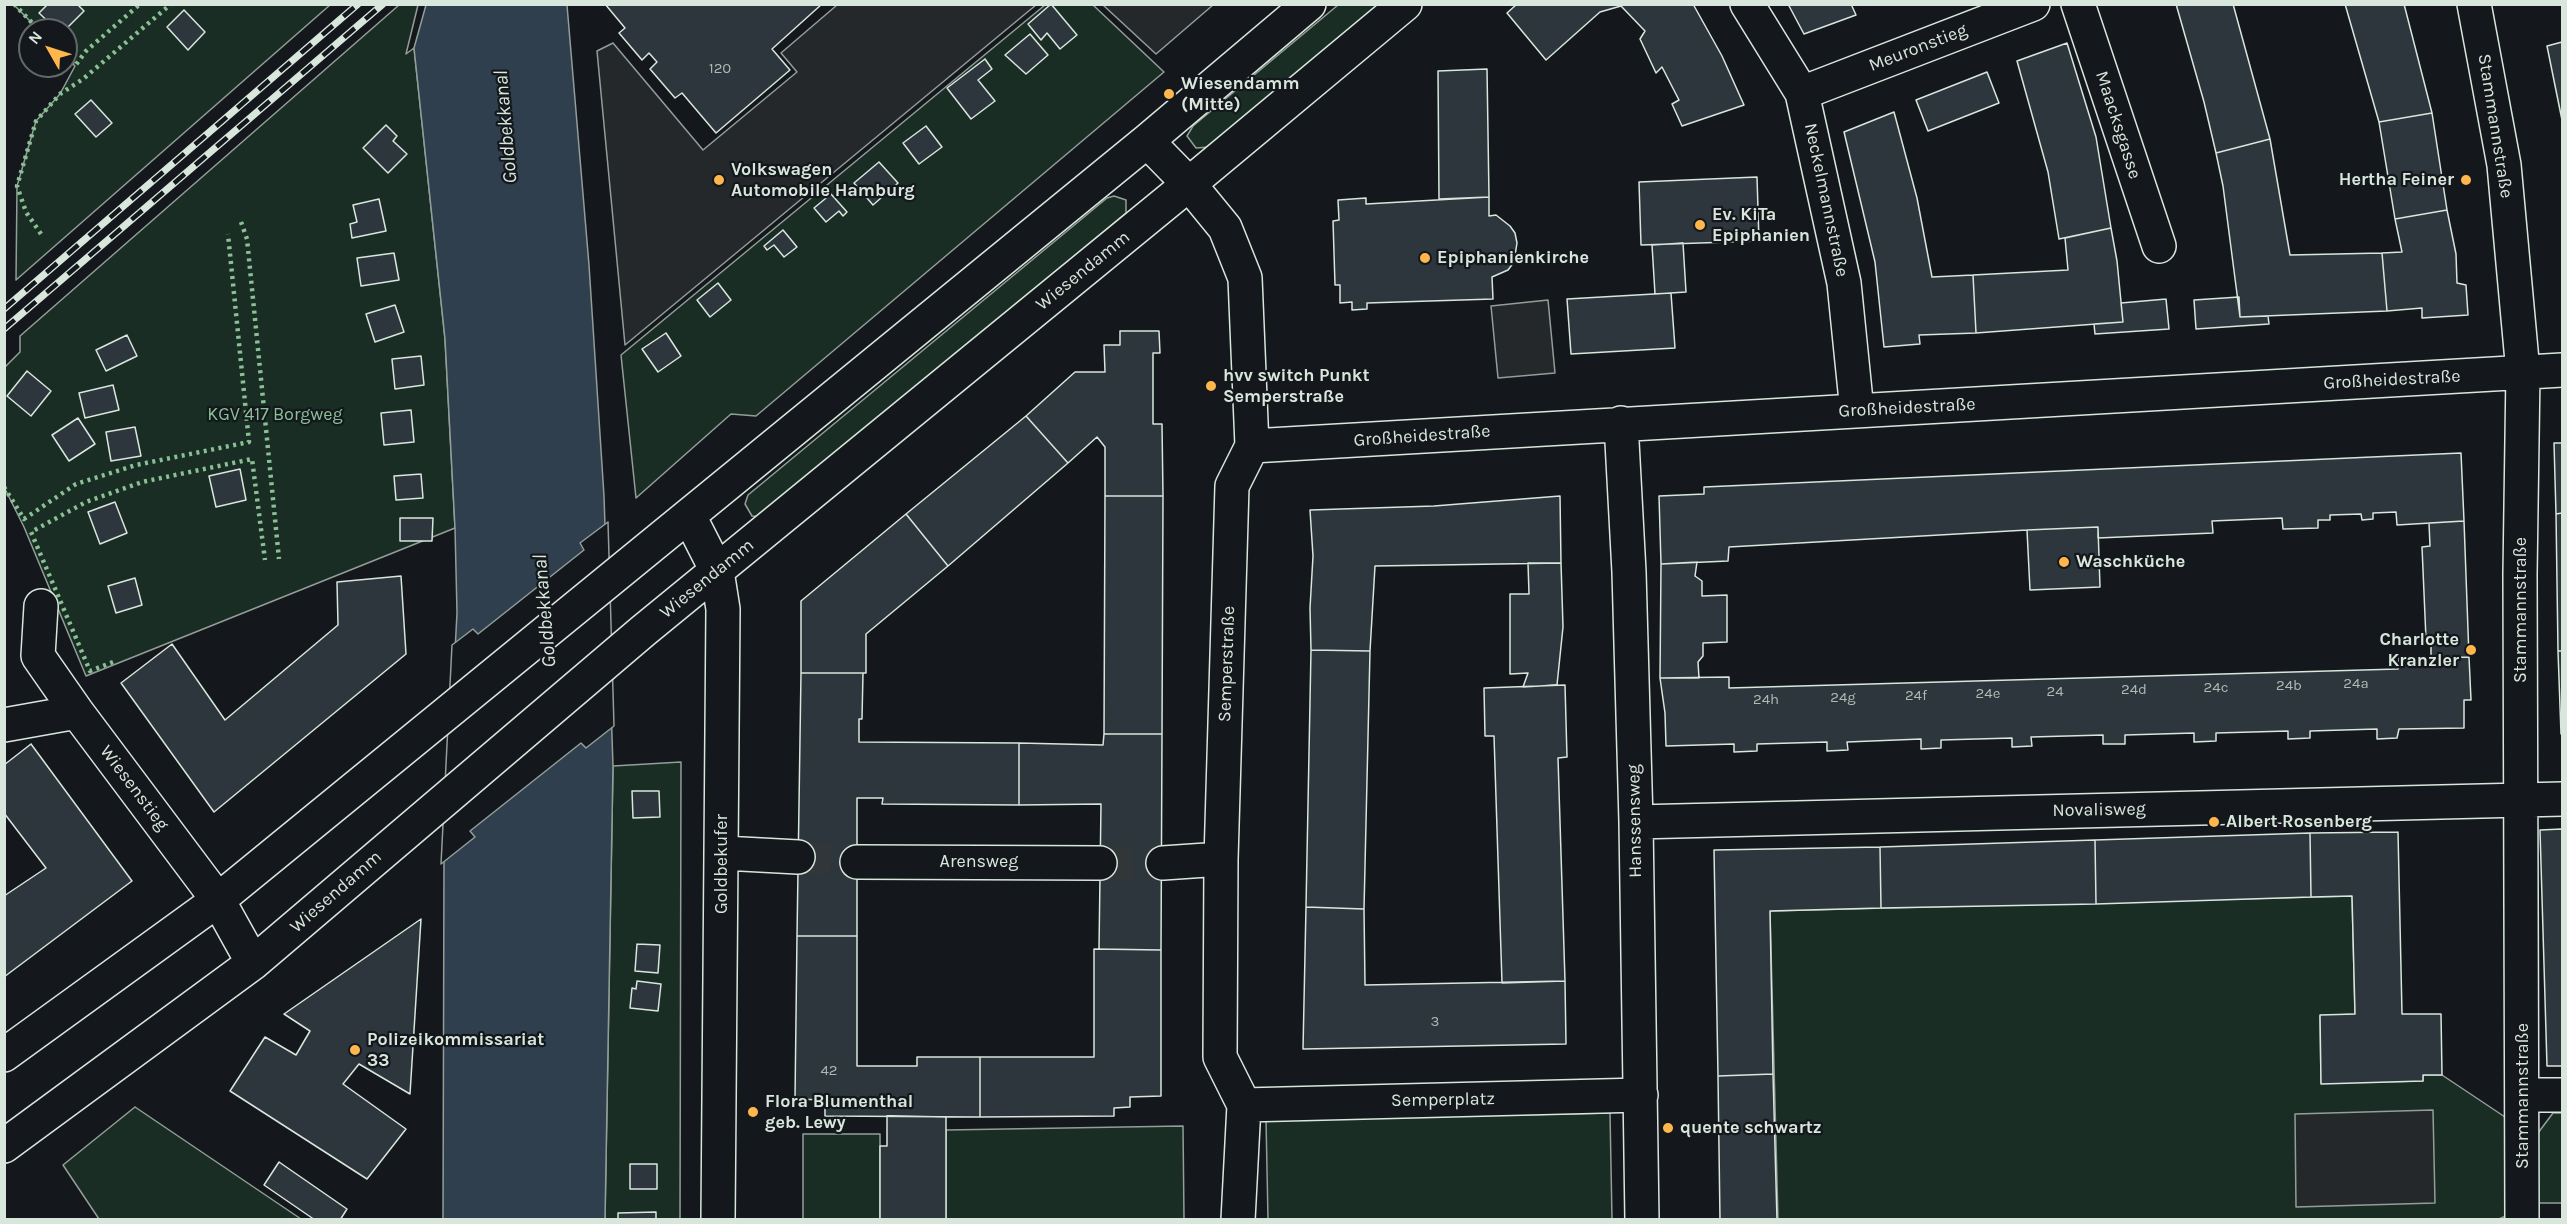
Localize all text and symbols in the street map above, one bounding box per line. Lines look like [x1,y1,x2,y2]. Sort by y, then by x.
north arrow [18,18,78,78]
street label: Meuronstieg [1866,19,1970,77]
text: N [24,27,46,48]
street label: Stammannstraße [2473,52,2517,200]
house number: 120 [709,60,731,78]
street label: Maacksgasse [2090,68,2146,182]
water label: Goldbekkanal [489,70,523,184]
place label: Wiesendamm (Mitte) [1181,73,1299,116]
marker: Wiesendamm (Mitte) [1162,87,1176,101]
street label: Neckelmannstraße [1799,121,1853,279]
place label: Volkswagen Automobile Hamburg [731,159,915,201]
place label: Hertha Feiner [2339,169,2454,191]
marker: Volkswagen Automobile Hamburg [712,173,726,187]
marker: Hertha Feiner [2459,173,2473,187]
place label: Ev. KiTa Epiphanien [1712,204,1810,246]
marker: Ev. KiTa Epiphanien [1693,218,1707,232]
street label: Wiesendamm [1032,227,1134,315]
place label: Epiphanienkirche [1437,247,1589,269]
marker: Epiphanienkirche [1418,251,1432,265]
place label: hvv switch Punkt Semperstraße [1223,365,1370,407]
street label: Großheidestraße [2323,366,2461,394]
marker: hvv switch Punkt Semperstraße [1204,379,1218,393]
street label: Großheidestraße [1838,394,1976,422]
park label: KGV 417 Borgweg [207,404,343,426]
street label: Großheidestraße [1353,420,1491,452]
street label: Wiesendamm [656,535,758,623]
street label: Stammannstraße [2510,537,2532,683]
place label: Waschküche [2076,551,2185,573]
water label: Goldbekkanal [528,554,562,668]
marker: Waschküche [2057,555,2071,569]
street label: Semperstraße [1214,606,1240,722]
place label: Charlotte Kranzler [2379,629,2459,672]
marker: Charlotte Kranzler [2464,643,2478,657]
house number: 24a [2343,675,2369,693]
house number: 24b [2276,677,2302,695]
house number: 24c [2204,679,2228,697]
house number: 24d [2121,681,2147,699]
house number: 24 [2046,683,2064,701]
house number: 24e [1976,685,2000,703]
house number: 24f [1905,687,1927,705]
house number: 24g [1830,689,1856,707]
house number: 24h [1753,691,1779,709]
street label: Wiesenstieg [95,741,173,835]
street label: Hanssensweg [1623,764,1647,878]
street label: Novalisweg [2052,798,2146,822]
place label: Albert Rosenberg [2226,811,2372,833]
street label: Goldbekufer [711,814,733,914]
marker: Albert Rosenberg [2207,815,2221,829]
street label: Wiesendamm [286,846,386,938]
street label: Arensweg [940,851,1018,873]
house number: 3 [1431,1013,1439,1031]
street label: Stammannstraße [2512,1023,2534,1169]
place label: Polizeikommissariat 33 [367,1029,544,1072]
marker: Polizeikommissariat 33 [348,1043,362,1057]
house number: 42 [820,1062,838,1080]
street label: Semperplatz [1391,1088,1495,1112]
place label: Flora Blumenthal geb. Lewy [765,1091,913,1134]
marker: Flora Blumenthal geb. Lewy [746,1105,760,1119]
place label: quente schwartz [1680,1117,1822,1139]
marker: quente schwartz [1661,1121,1675,1135]

